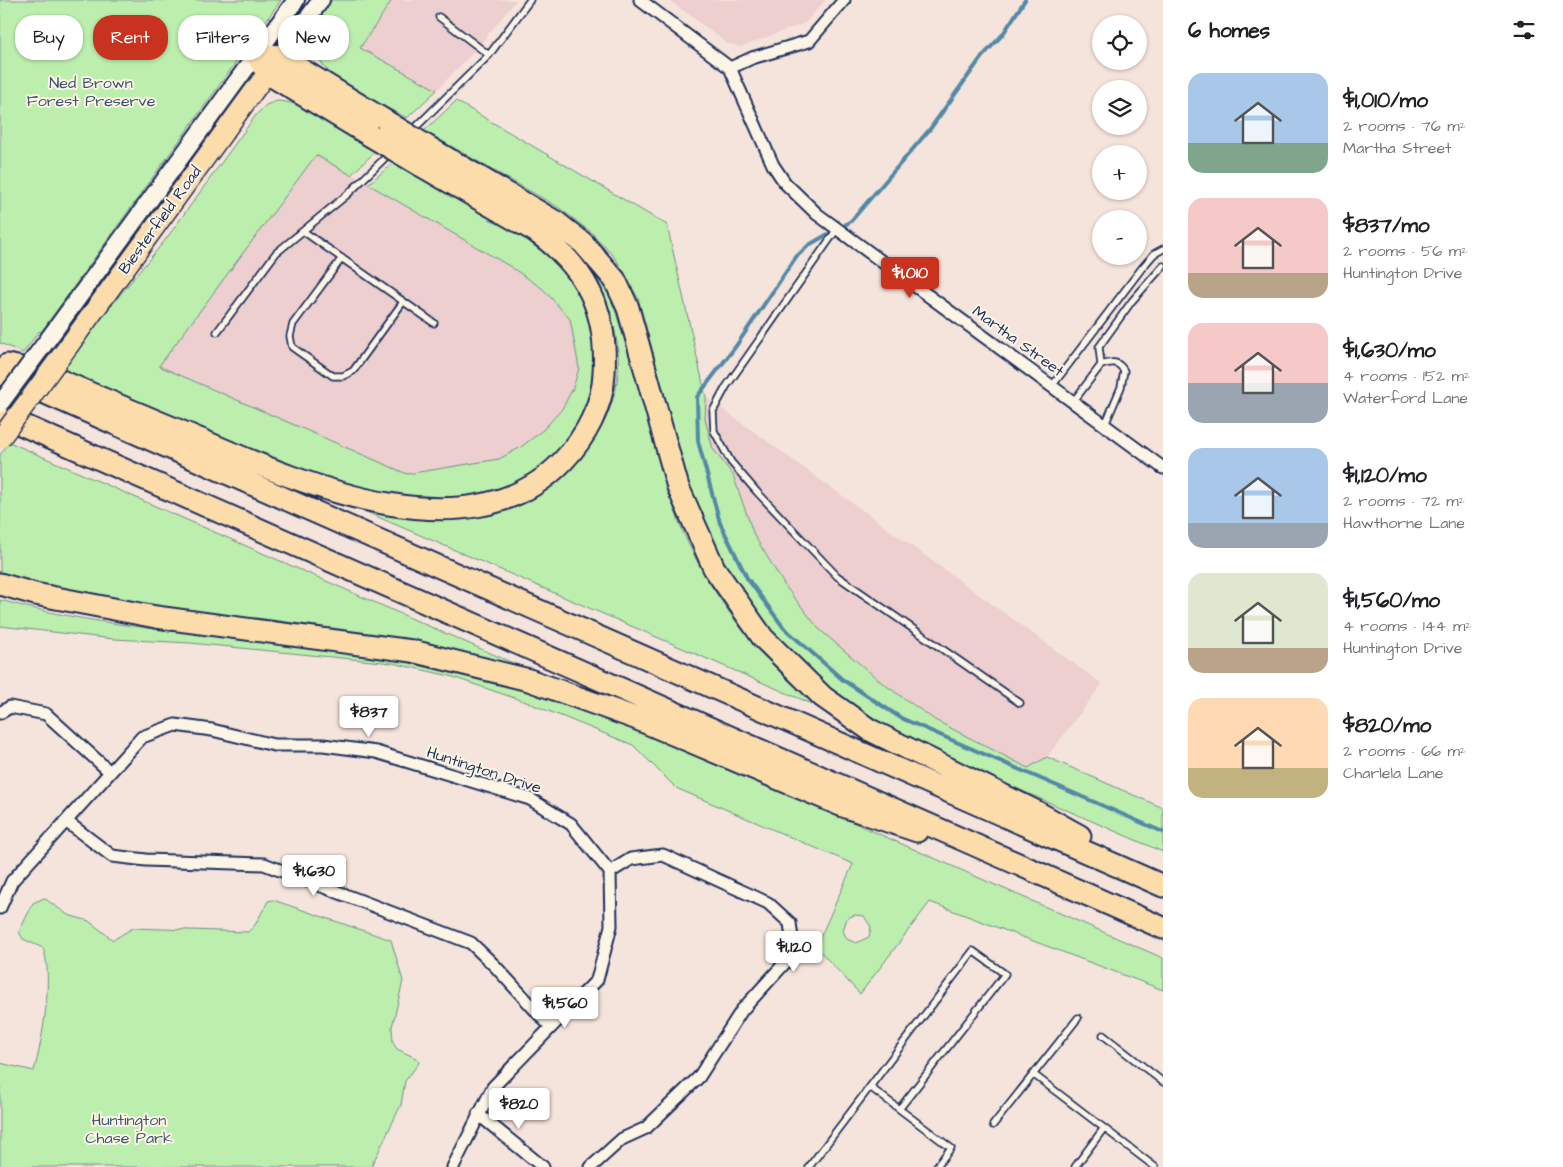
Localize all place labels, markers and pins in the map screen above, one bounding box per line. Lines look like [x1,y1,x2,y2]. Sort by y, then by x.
pin: $1,010 [869,256,951,299]
pin: $837 [339,696,399,738]
pin: $1,630 [273,854,355,897]
pin: $1,120 [753,930,835,973]
pin: $1,560 [524,986,606,1029]
pin: $820 [489,1088,549,1130]

